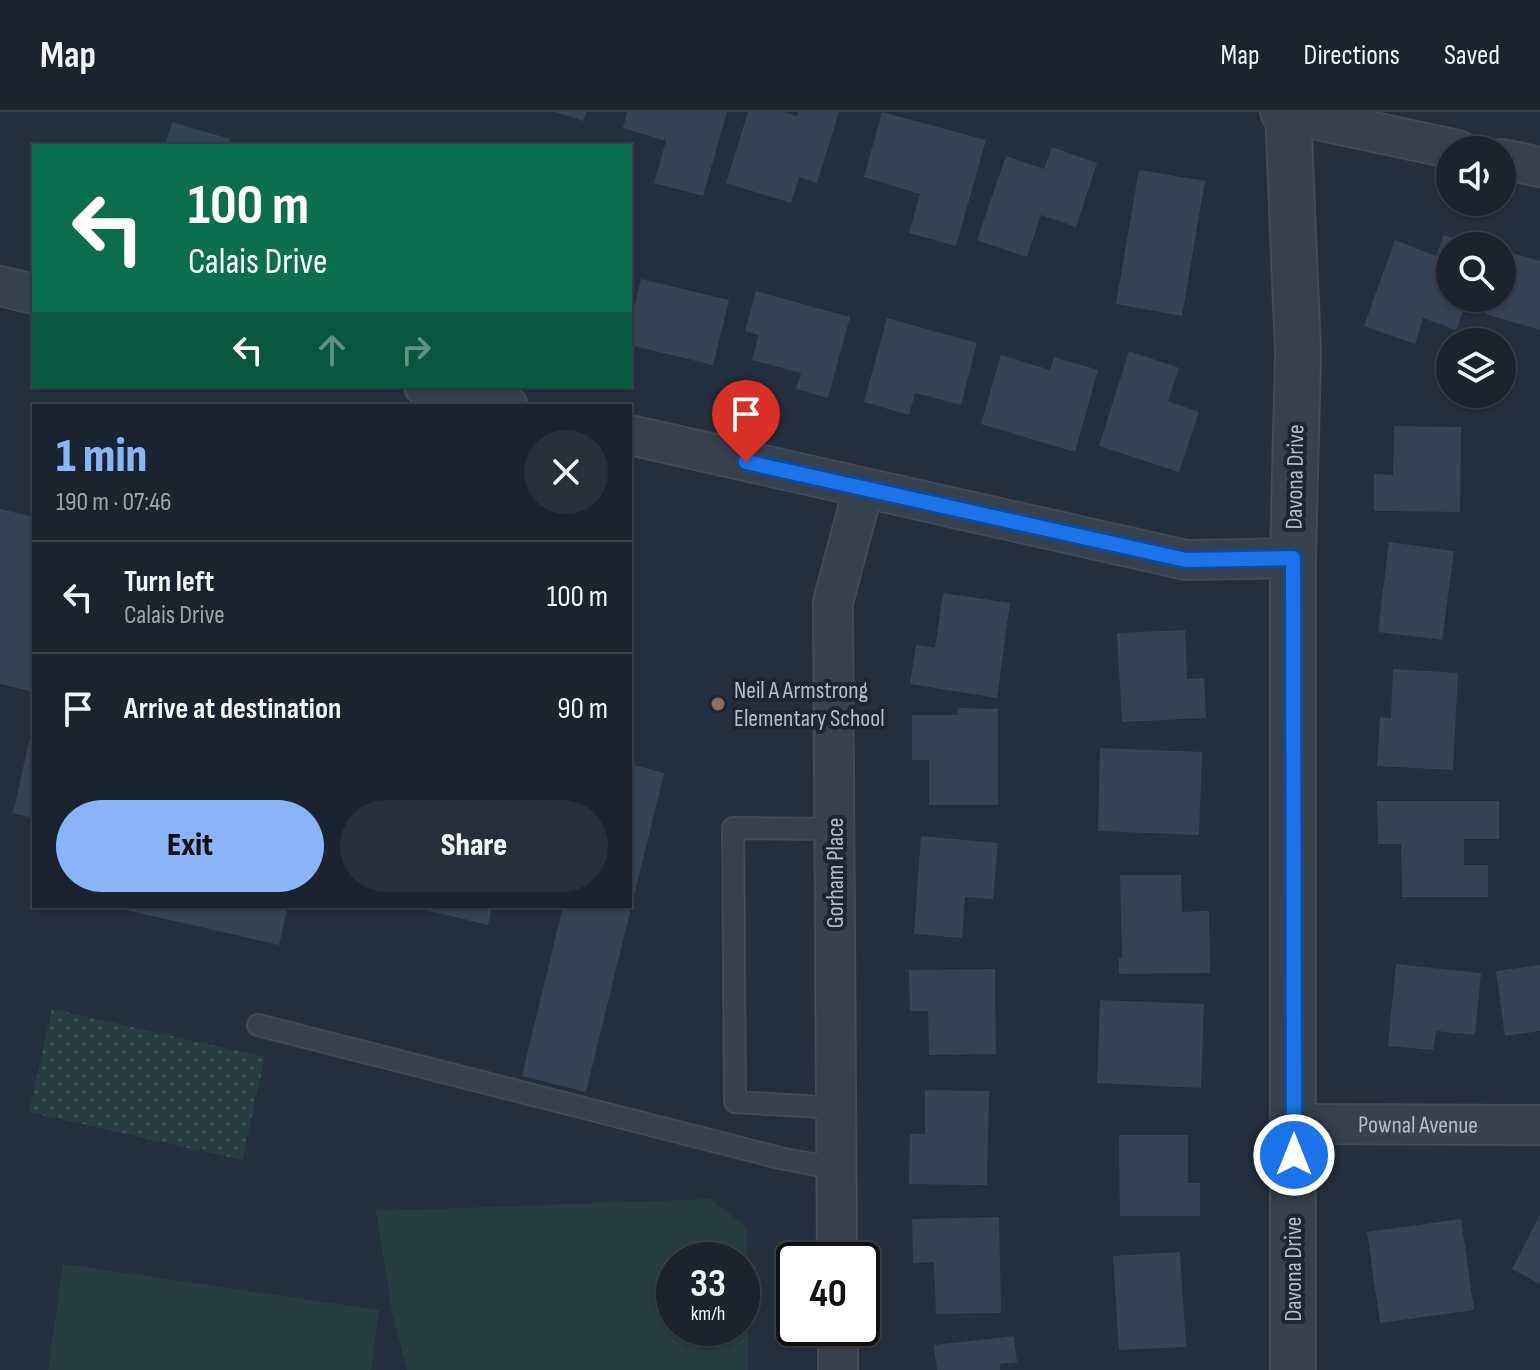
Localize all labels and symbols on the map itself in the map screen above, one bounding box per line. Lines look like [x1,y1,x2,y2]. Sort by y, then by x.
pin [712,380,780,462]
street label: Davona Drive [1280,424,1310,530]
place label: Neil A Armstrong Elementary School [734,676,885,733]
marker: Neil A Armstrong Elementary School [709,695,727,713]
street label: Gorham Place [821,818,850,928]
street label: Pownal Avenue [1358,1110,1478,1139]
position arrow [1252,1113,1336,1197]
street label: Davona Drive [1279,1217,1308,1322]
speed limit sign: 40 [776,1242,880,1346]

